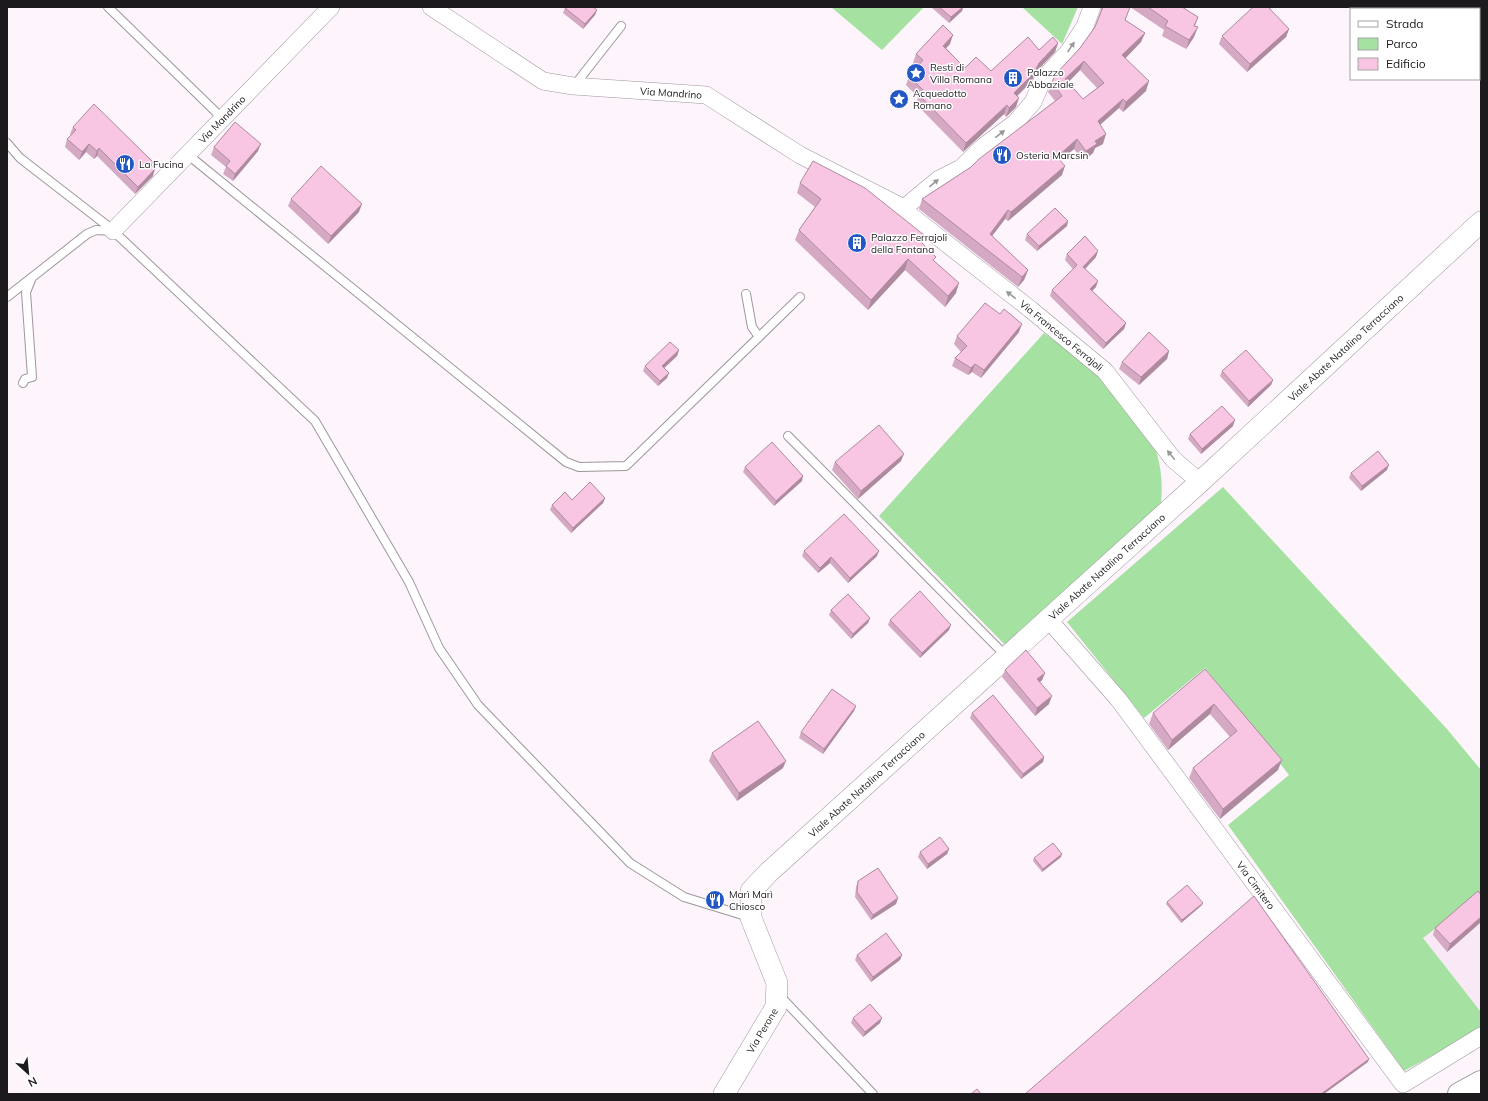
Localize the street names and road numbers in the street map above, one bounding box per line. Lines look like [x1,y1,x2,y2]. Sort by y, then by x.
street label: Via Mandrino [640,85,703,102]
street label: Via Mandrino [196,93,249,146]
street label: Viale Abate Natalino Terracciano [1285,291,1406,404]
street label: Via Francesco Ferrajoli [1017,297,1106,374]
street label: Viale Abate Natalino Terracciano [1046,511,1168,623]
street label: Viale Abate Natalino Terracciano [806,728,928,840]
street label: Via Cimitero [1233,859,1278,912]
street label: Via Perone [744,1006,781,1056]

